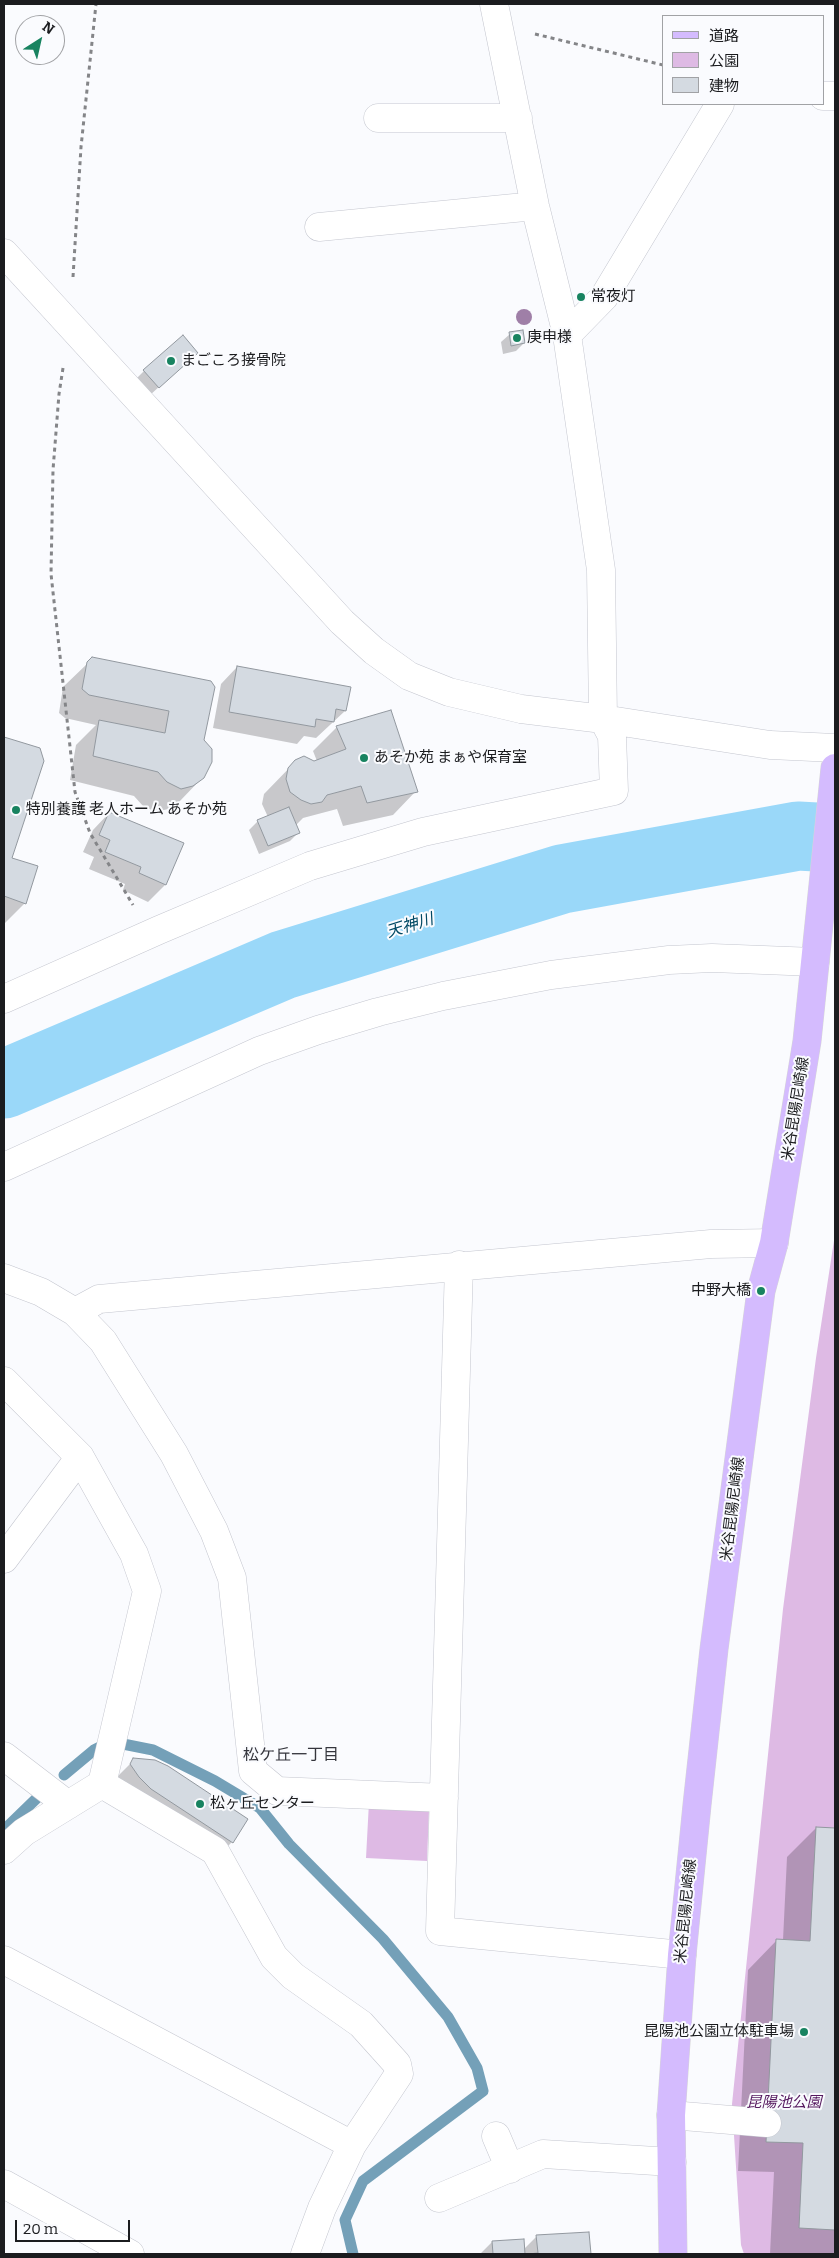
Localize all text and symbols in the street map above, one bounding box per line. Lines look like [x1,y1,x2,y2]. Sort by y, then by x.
north arrow [15,15,65,65]
legend [662,15,824,105]
text: N [39,18,58,38]
text: 道路 [709,27,739,45]
text: 公園 [709,52,739,70]
text: 建物 [709,77,739,95]
place label: 常夜灯 [591,288,636,306]
marker: 常夜灯 [575,291,587,303]
place label: 庚申様 [527,329,572,347]
marker: 庚申様 [511,332,523,344]
place label: まごころ接骨院 [181,352,286,370]
marker: まごころ接骨院 [165,355,177,367]
place label: あそか苑 まぁや保育室 [374,749,527,767]
marker: あそか苑 まぁや保育室 [358,752,370,764]
place label: 特別養護 老人ホーム あそか苑 [26,801,227,819]
marker: 特別養護 老人ホーム あそか苑 [10,804,22,816]
water label: 天神川 [384,910,436,942]
street label: 米谷昆陽尼崎線 [779,1056,813,1162]
place label: 中野大橋 [691,1282,751,1300]
marker: 中野大橋 [755,1285,767,1297]
street label: 米谷昆陽尼崎線 [718,1456,748,1562]
district label: 松ケ丘一丁目 [243,1746,339,1766]
place label: 松ヶ丘センター [210,1795,315,1813]
marker: 松ヶ丘センター [194,1798,206,1810]
street label: 米谷昆陽尼崎線 [672,1858,700,1964]
place label: 昆陽池公園立体駐車場 [644,2023,794,2041]
marker: 昆陽池公園立体駐車場 [798,2026,810,2038]
park label: 昆陽池公園 [747,2094,821,2112]
scale bar [18,2210,132,2242]
text: 20 m [23,2220,58,2238]

